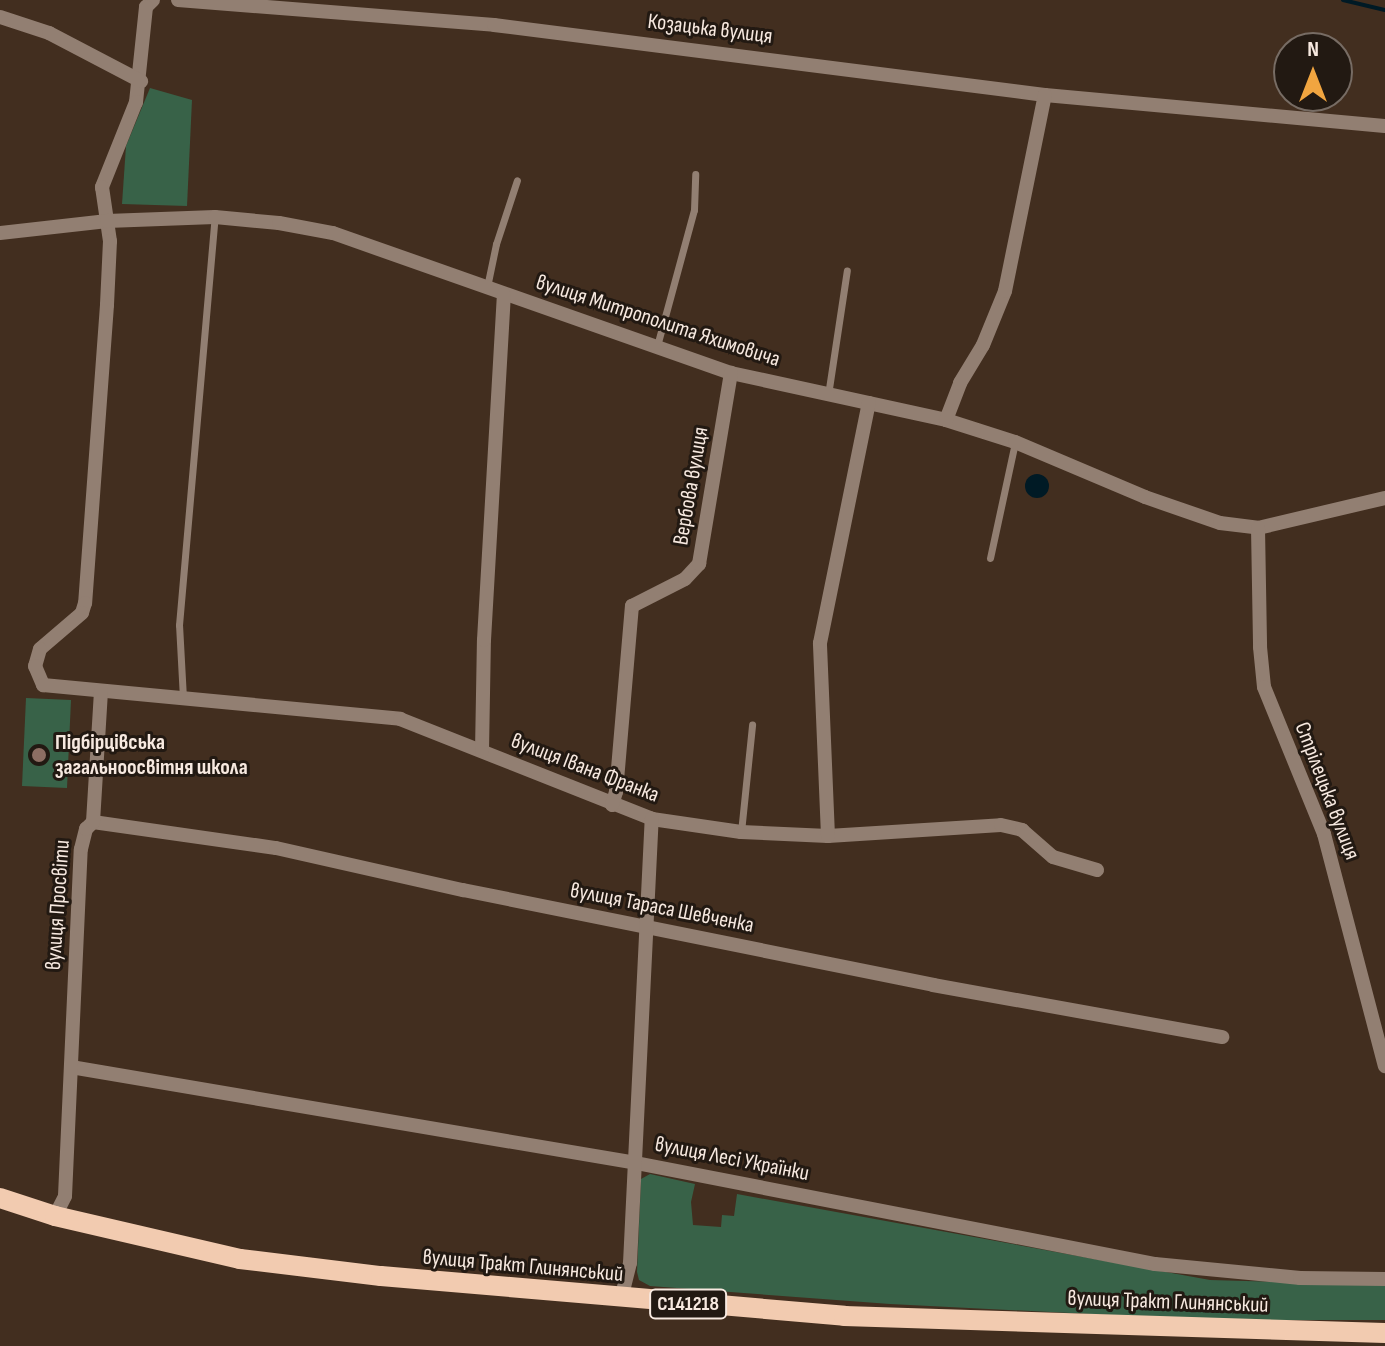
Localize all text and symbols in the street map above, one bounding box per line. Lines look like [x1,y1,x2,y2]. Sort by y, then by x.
street label: Козацька вулиця [646,8,774,50]
north arrow [1273,32,1353,112]
text: N [1307,36,1319,63]
street label: вулиця Митрополита Яхимовича [533,269,783,373]
street label: Вербова вулиця [668,425,714,547]
street label: Стрілецька вулиця [1289,719,1365,863]
street label: вулиця Івана Франка [507,728,663,808]
place label: Підбірцівська загальноосвітня школа [55,729,248,780]
marker: Підбірцівська загальноосвітня школа [30,746,48,764]
street label: вулиця Просвіти [40,839,76,971]
street label: вулиця Тараса Шевченка [568,877,756,939]
street label: вулиця Лесі Українки [653,1131,811,1187]
street label: вулиця Тракт Глинянський [422,1244,624,1288]
street label: вулиця Тракт Глинянський [1067,1285,1269,1319]
road number: С141218 [648,1288,728,1320]

